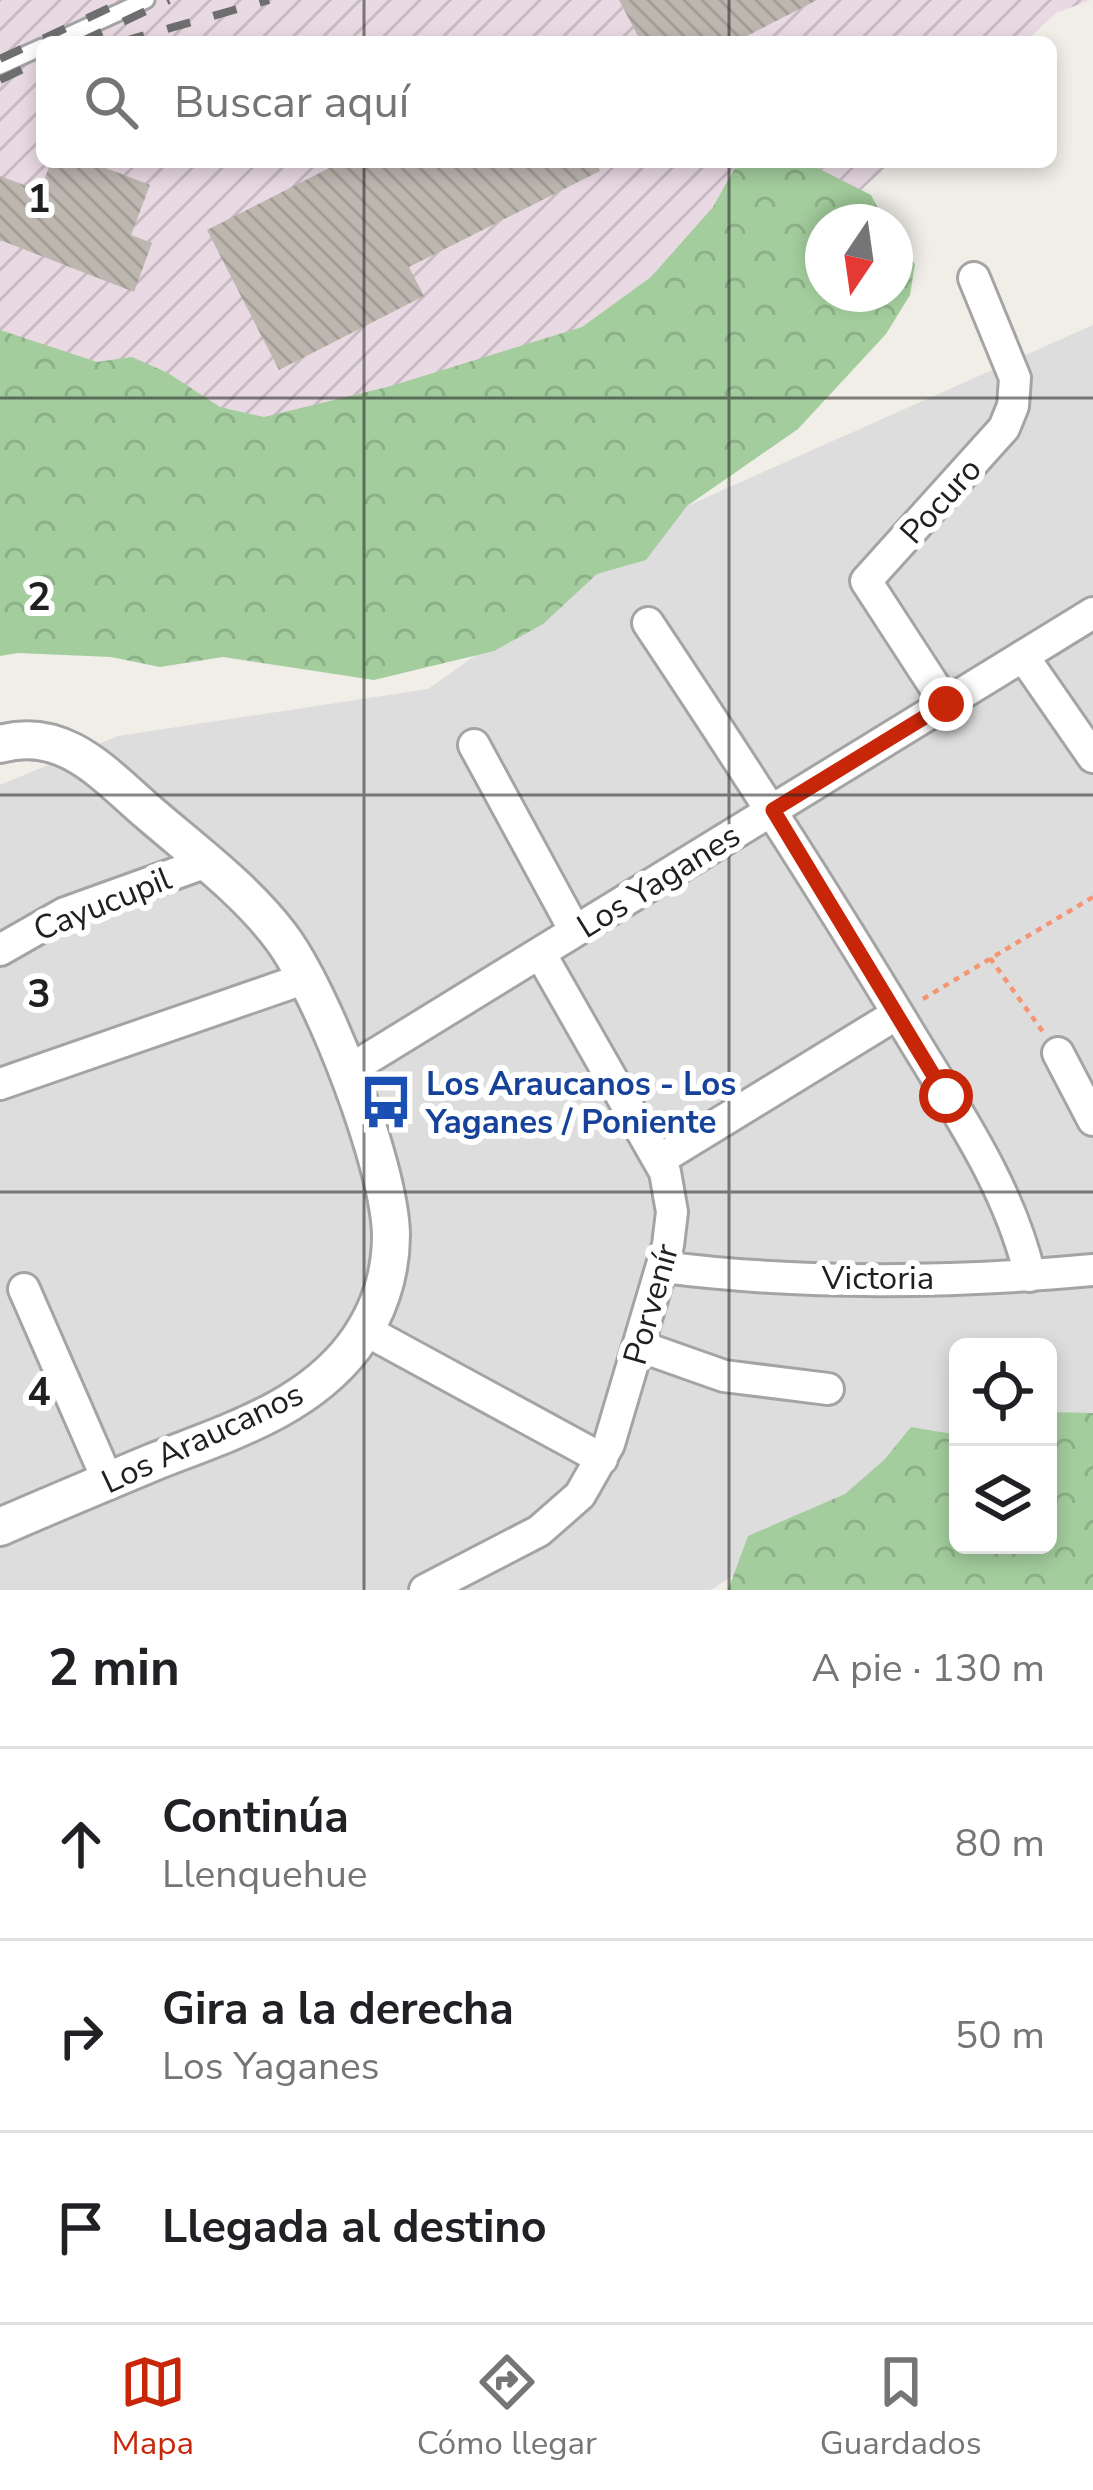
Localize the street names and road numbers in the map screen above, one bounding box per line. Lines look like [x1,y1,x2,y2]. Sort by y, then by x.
street label: Pocuro [890,448,992,554]
street label: Los Yaganes [569,813,749,949]
street label: Cayucupil [27,856,178,952]
street label: Porvenír [613,1239,690,1370]
street label: Victoria [821,1256,934,1301]
street label: Los Araucanos [94,1372,311,1505]

